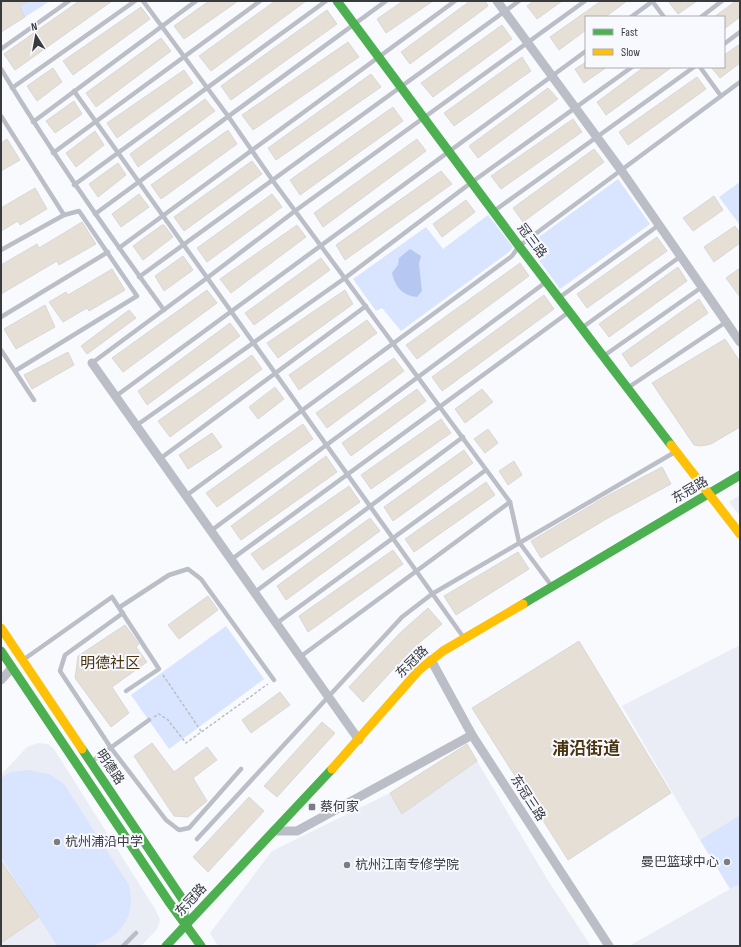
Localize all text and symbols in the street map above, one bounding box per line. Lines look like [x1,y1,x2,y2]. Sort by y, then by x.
north arrow [16,16,56,56]
legend [585,16,725,68]
text: N [30,20,38,34]
text: Fast [621,25,638,40]
text: Slow [621,45,640,60]
street label: 冠三路 [514,221,550,261]
street label: 东冠路 [669,473,711,507]
street label: 东冠路 [392,643,432,681]
district label: 明德社区 [80,654,140,673]
district label: 浦沿街道 [552,739,620,759]
street label: 明德路 [92,746,128,788]
street label: 东冠三路 [507,772,549,824]
place label: 蔡何家 [320,799,359,815]
marker: 蔡何家 [307,802,317,812]
place label: 杭州浦沿中学 [65,834,143,850]
marker: 杭州浦沿中学 [52,837,62,847]
place label: 曼巴篮球中心 [641,854,719,870]
place label: 杭州江南专修学院 [355,857,459,873]
marker: 曼巴篮球中心 [722,857,732,867]
marker: 杭州江南专修学院 [342,860,352,870]
street label: 东冠路 [172,880,210,920]

